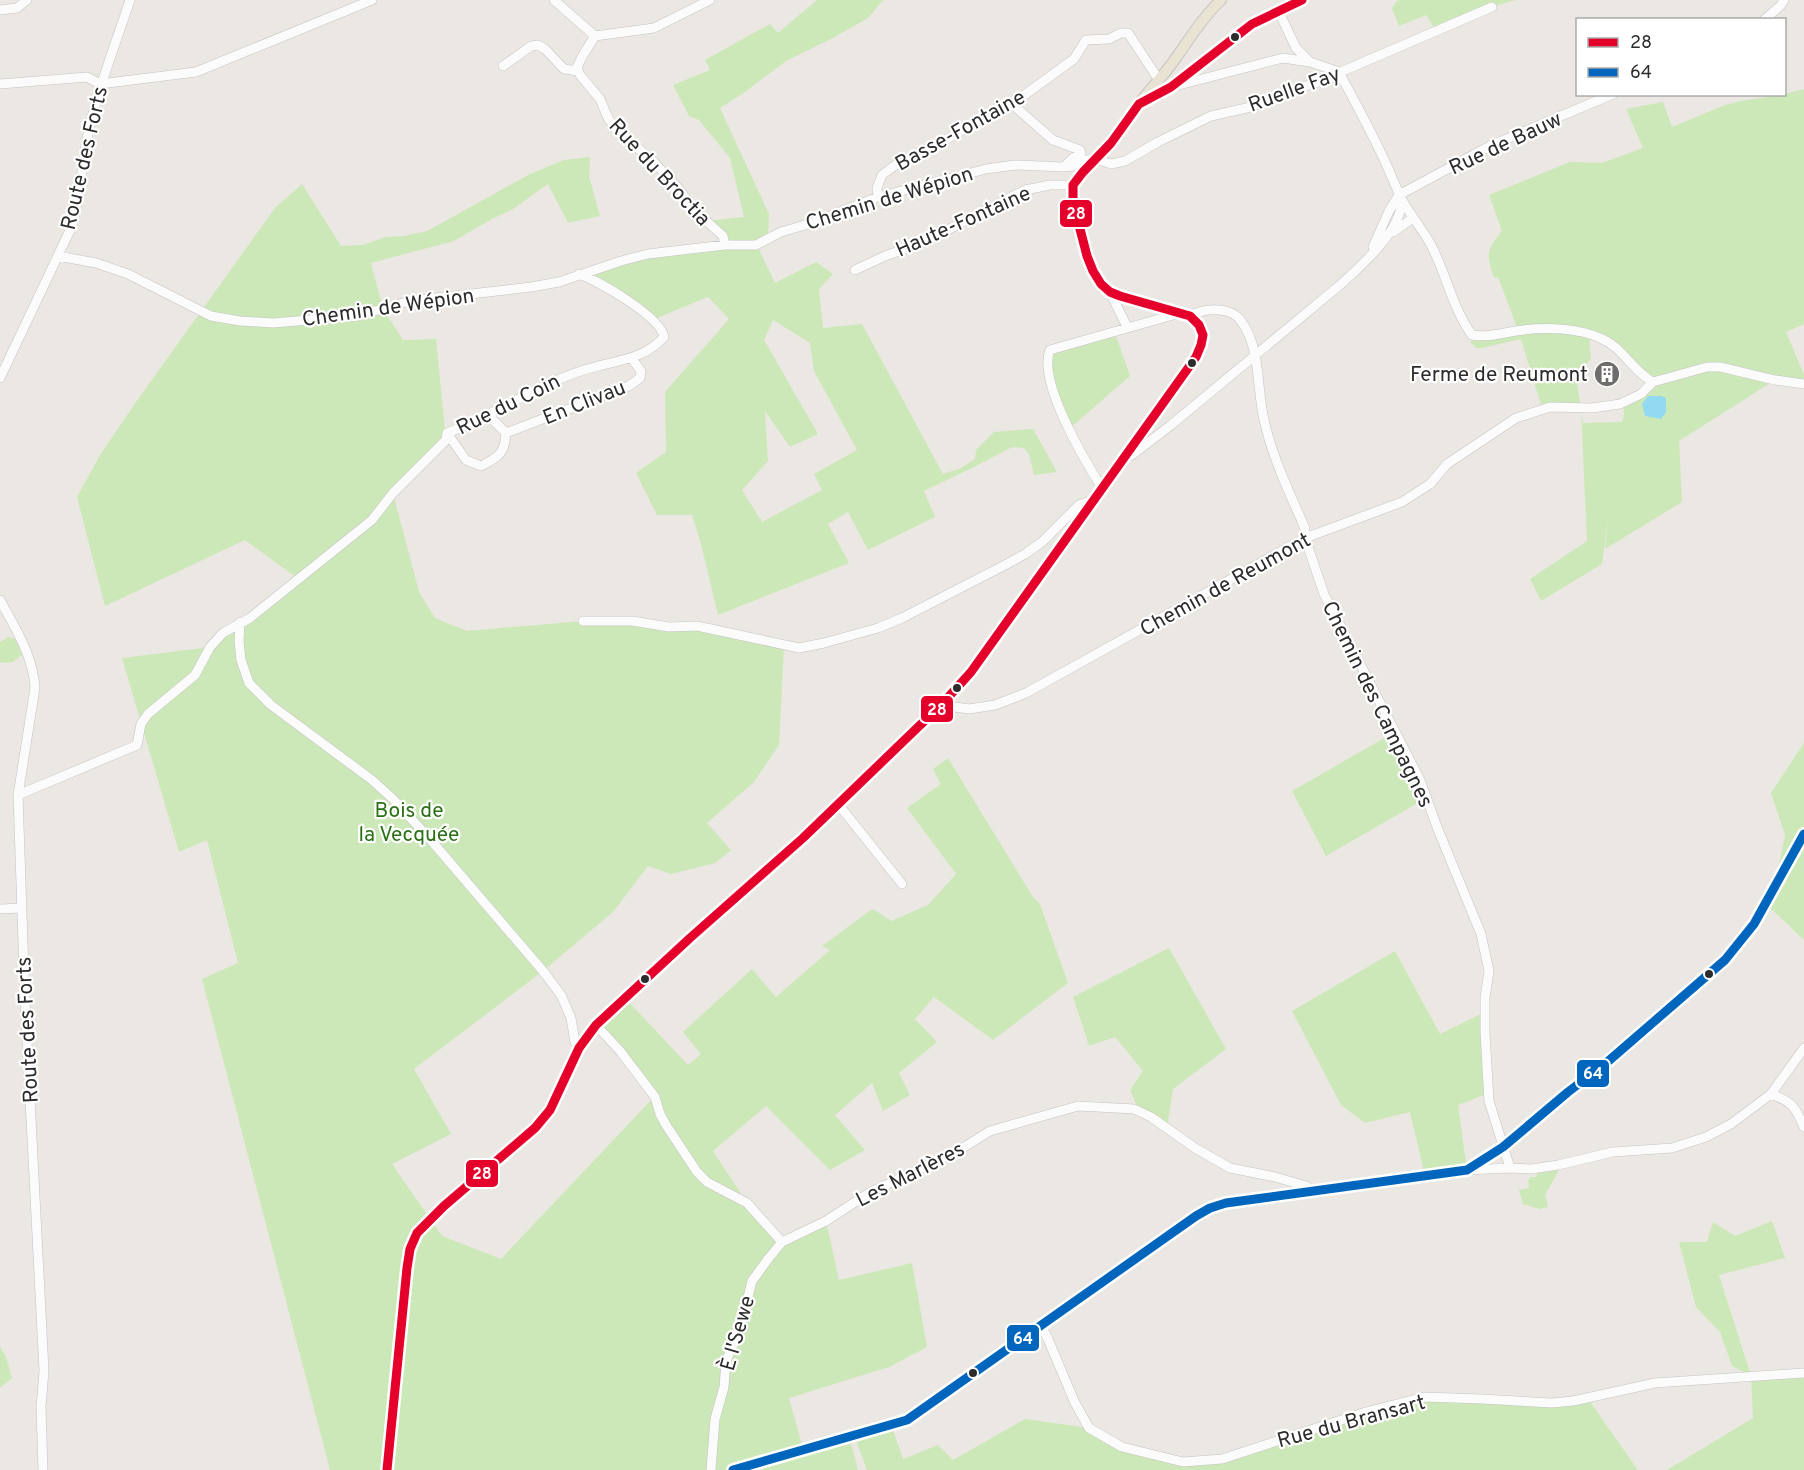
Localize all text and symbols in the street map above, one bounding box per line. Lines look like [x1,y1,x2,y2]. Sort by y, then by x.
legend [1576,18,1786,96]
unlabelled marker [1229,31,1241,43]
text: 28 [1630,32,1652,55]
street label: Ruelle Fay [1245,61,1344,120]
text: 64 [1630,62,1652,85]
street label: Route des Forts [56,84,115,233]
street label: Basse-Fontaine [891,84,1031,178]
street label: Rue de Bauw [1445,106,1566,182]
street label: Rue du Broctia [602,113,716,233]
street label: Chemin de Wépion [802,161,977,238]
street label: Haute-Fontaine [892,181,1035,264]
line badge: 28 [1059,199,1093,228]
text: 28 [1066,205,1086,225]
street label: Chemin de Wépion [300,283,476,334]
unlabelled marker [1186,357,1198,369]
building icon: Ferme de Reumont [1592,359,1622,389]
place label: Ferme de Reumont [1410,362,1588,389]
street label: Rue du Coin [452,369,565,442]
street label: En Clivau [539,375,630,432]
street label: Chemin de Reumont [1136,527,1316,643]
street label: Chemin des Campagnes [1315,597,1438,812]
unlabelled marker [951,682,963,694]
line badge: 28 [920,695,954,723]
text: 28 [927,701,947,721]
park label: Bois de la Vecquée [359,798,459,849]
street label: Route des Forts [11,956,46,1104]
unlabelled marker [1703,968,1715,980]
unlabelled marker [639,973,651,985]
line badge: 64 [1576,1059,1610,1088]
text: 64 [1583,1065,1603,1085]
street label: Les Marlères [852,1136,970,1214]
line badge: 28 [465,1159,499,1188]
text: 28 [472,1165,492,1185]
street label: È l'Sewe [714,1292,762,1374]
line badge: 64 [1006,1324,1040,1352]
text: 64 [1013,1330,1033,1350]
unlabelled marker [967,1367,979,1379]
street label: Rue du Bransart [1274,1390,1428,1455]

